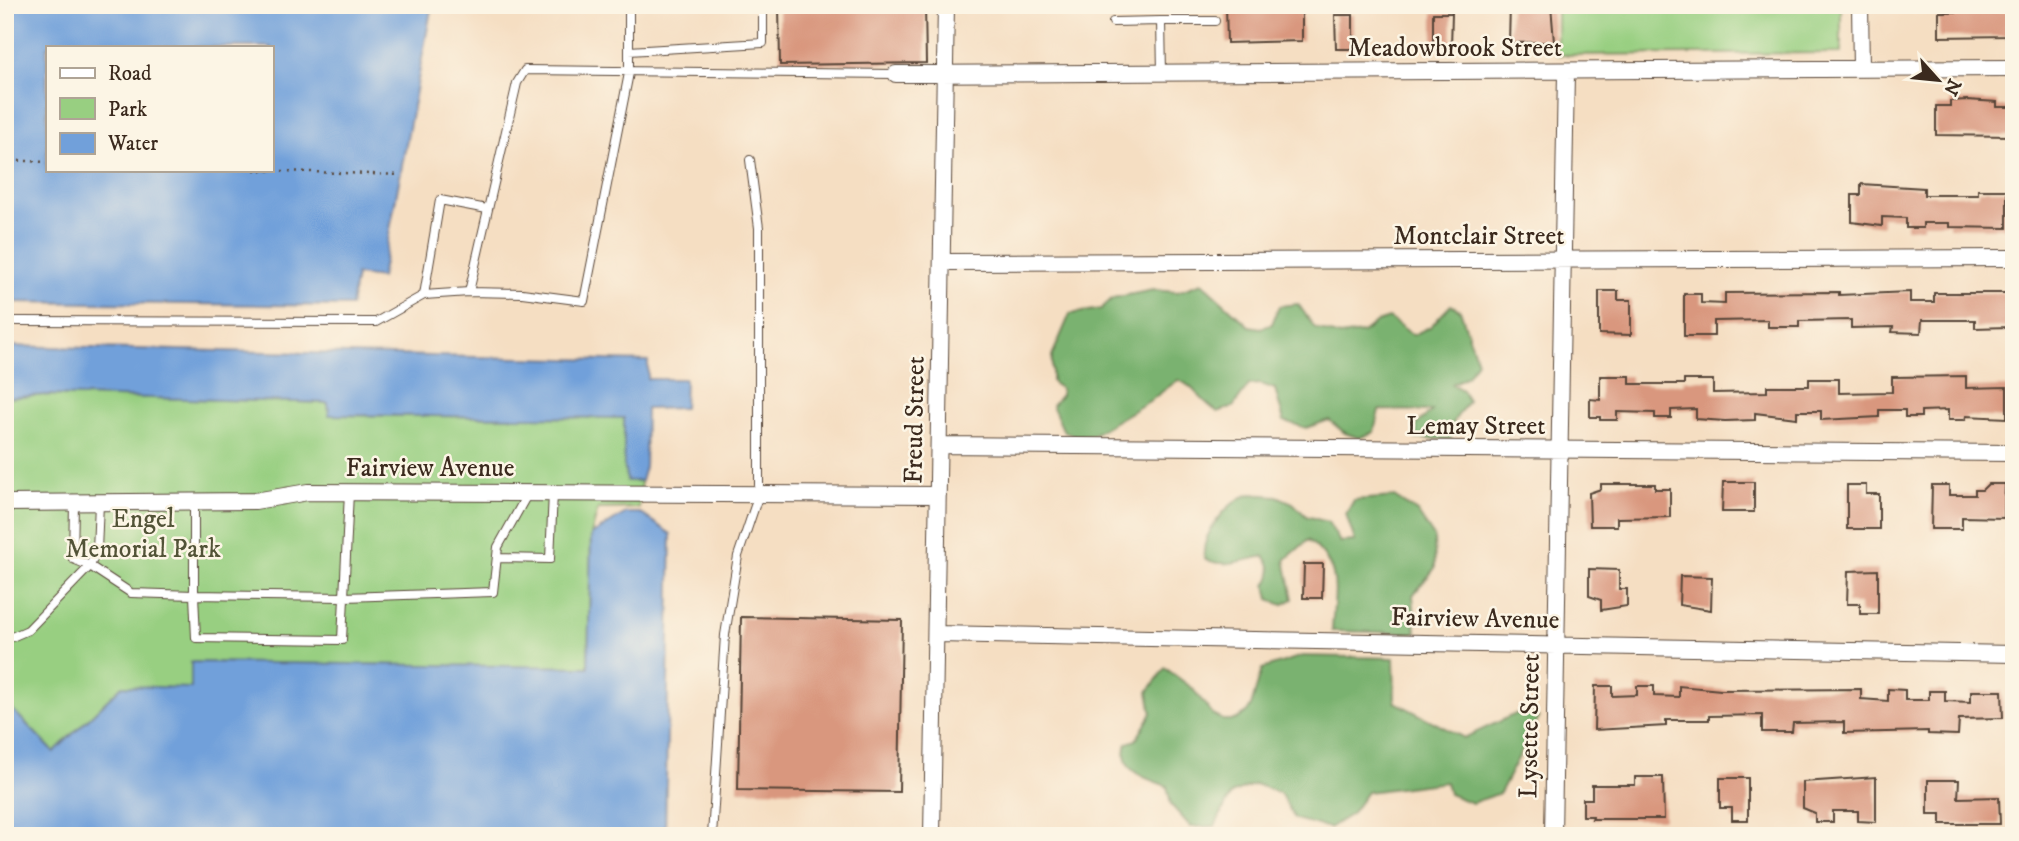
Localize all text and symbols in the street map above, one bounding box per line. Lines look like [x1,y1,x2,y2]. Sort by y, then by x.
street label: Meadowbrook Street [1348,32,1562,65]
legend [46,46,273,172]
north arrow [1904,46,1974,116]
text: Road [108,61,152,87]
text: N [1938,75,1966,100]
text: Park [108,97,148,123]
text: Water [107,131,158,157]
street label: Montclair Street [1393,220,1565,253]
street label: Freud Street [897,356,933,484]
street label: Lemay Street [1406,410,1546,443]
street label: Fairview Avenue [346,452,514,485]
park label: Engel Memorial Park [65,503,221,566]
street label: Fairview Avenue [1390,601,1560,637]
street label: Lysette Street [1512,653,1548,799]

